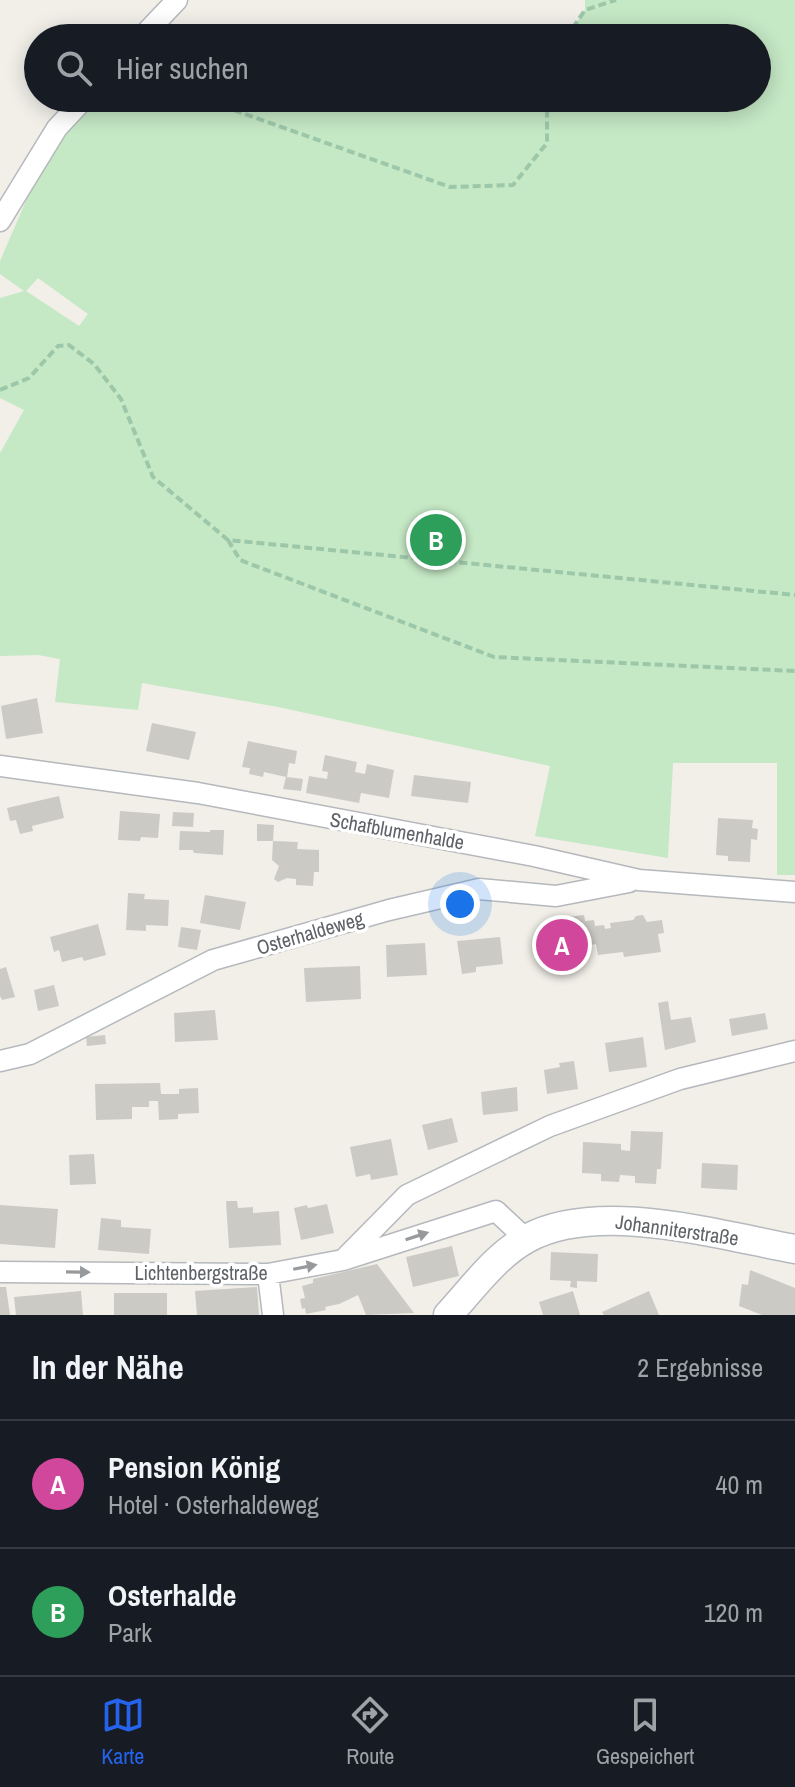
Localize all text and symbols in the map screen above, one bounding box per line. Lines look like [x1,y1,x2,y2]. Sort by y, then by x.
search box [24,24,771,112]
icon: search [52,46,96,90]
text: Hier suchen [116,48,249,88]
pin: B [410,510,462,570]
street label: Schafblumenhalde [328,805,466,856]
your location [440,884,480,924]
street label: Osterhaldeweg [253,904,367,961]
pin: A [536,915,588,975]
street label: Johanniterstraße [614,1208,740,1252]
one-way arrow [405,1229,429,1242]
street label: Lichtenbergstraße [134,1259,268,1286]
one-way arrow [293,1260,318,1273]
one-way arrow [66,1266,91,1279]
text: In der Nähe [32,1344,184,1390]
text: 2 Ergebnisse [637,1350,763,1385]
text: Pension König [108,1447,280,1487]
text: A [50,1467,66,1502]
text: 40 m [716,1467,763,1502]
text: Hotel · Osterhaldeweg [108,1487,319,1522]
text: Osterhalde [108,1575,237,1615]
text: B [50,1595,66,1630]
text: 120 m [704,1595,763,1630]
text: Park [108,1615,152,1650]
tab: Karte [101,1693,145,1771]
tab: Route [346,1693,394,1771]
tab: Gespeichert [596,1693,694,1771]

